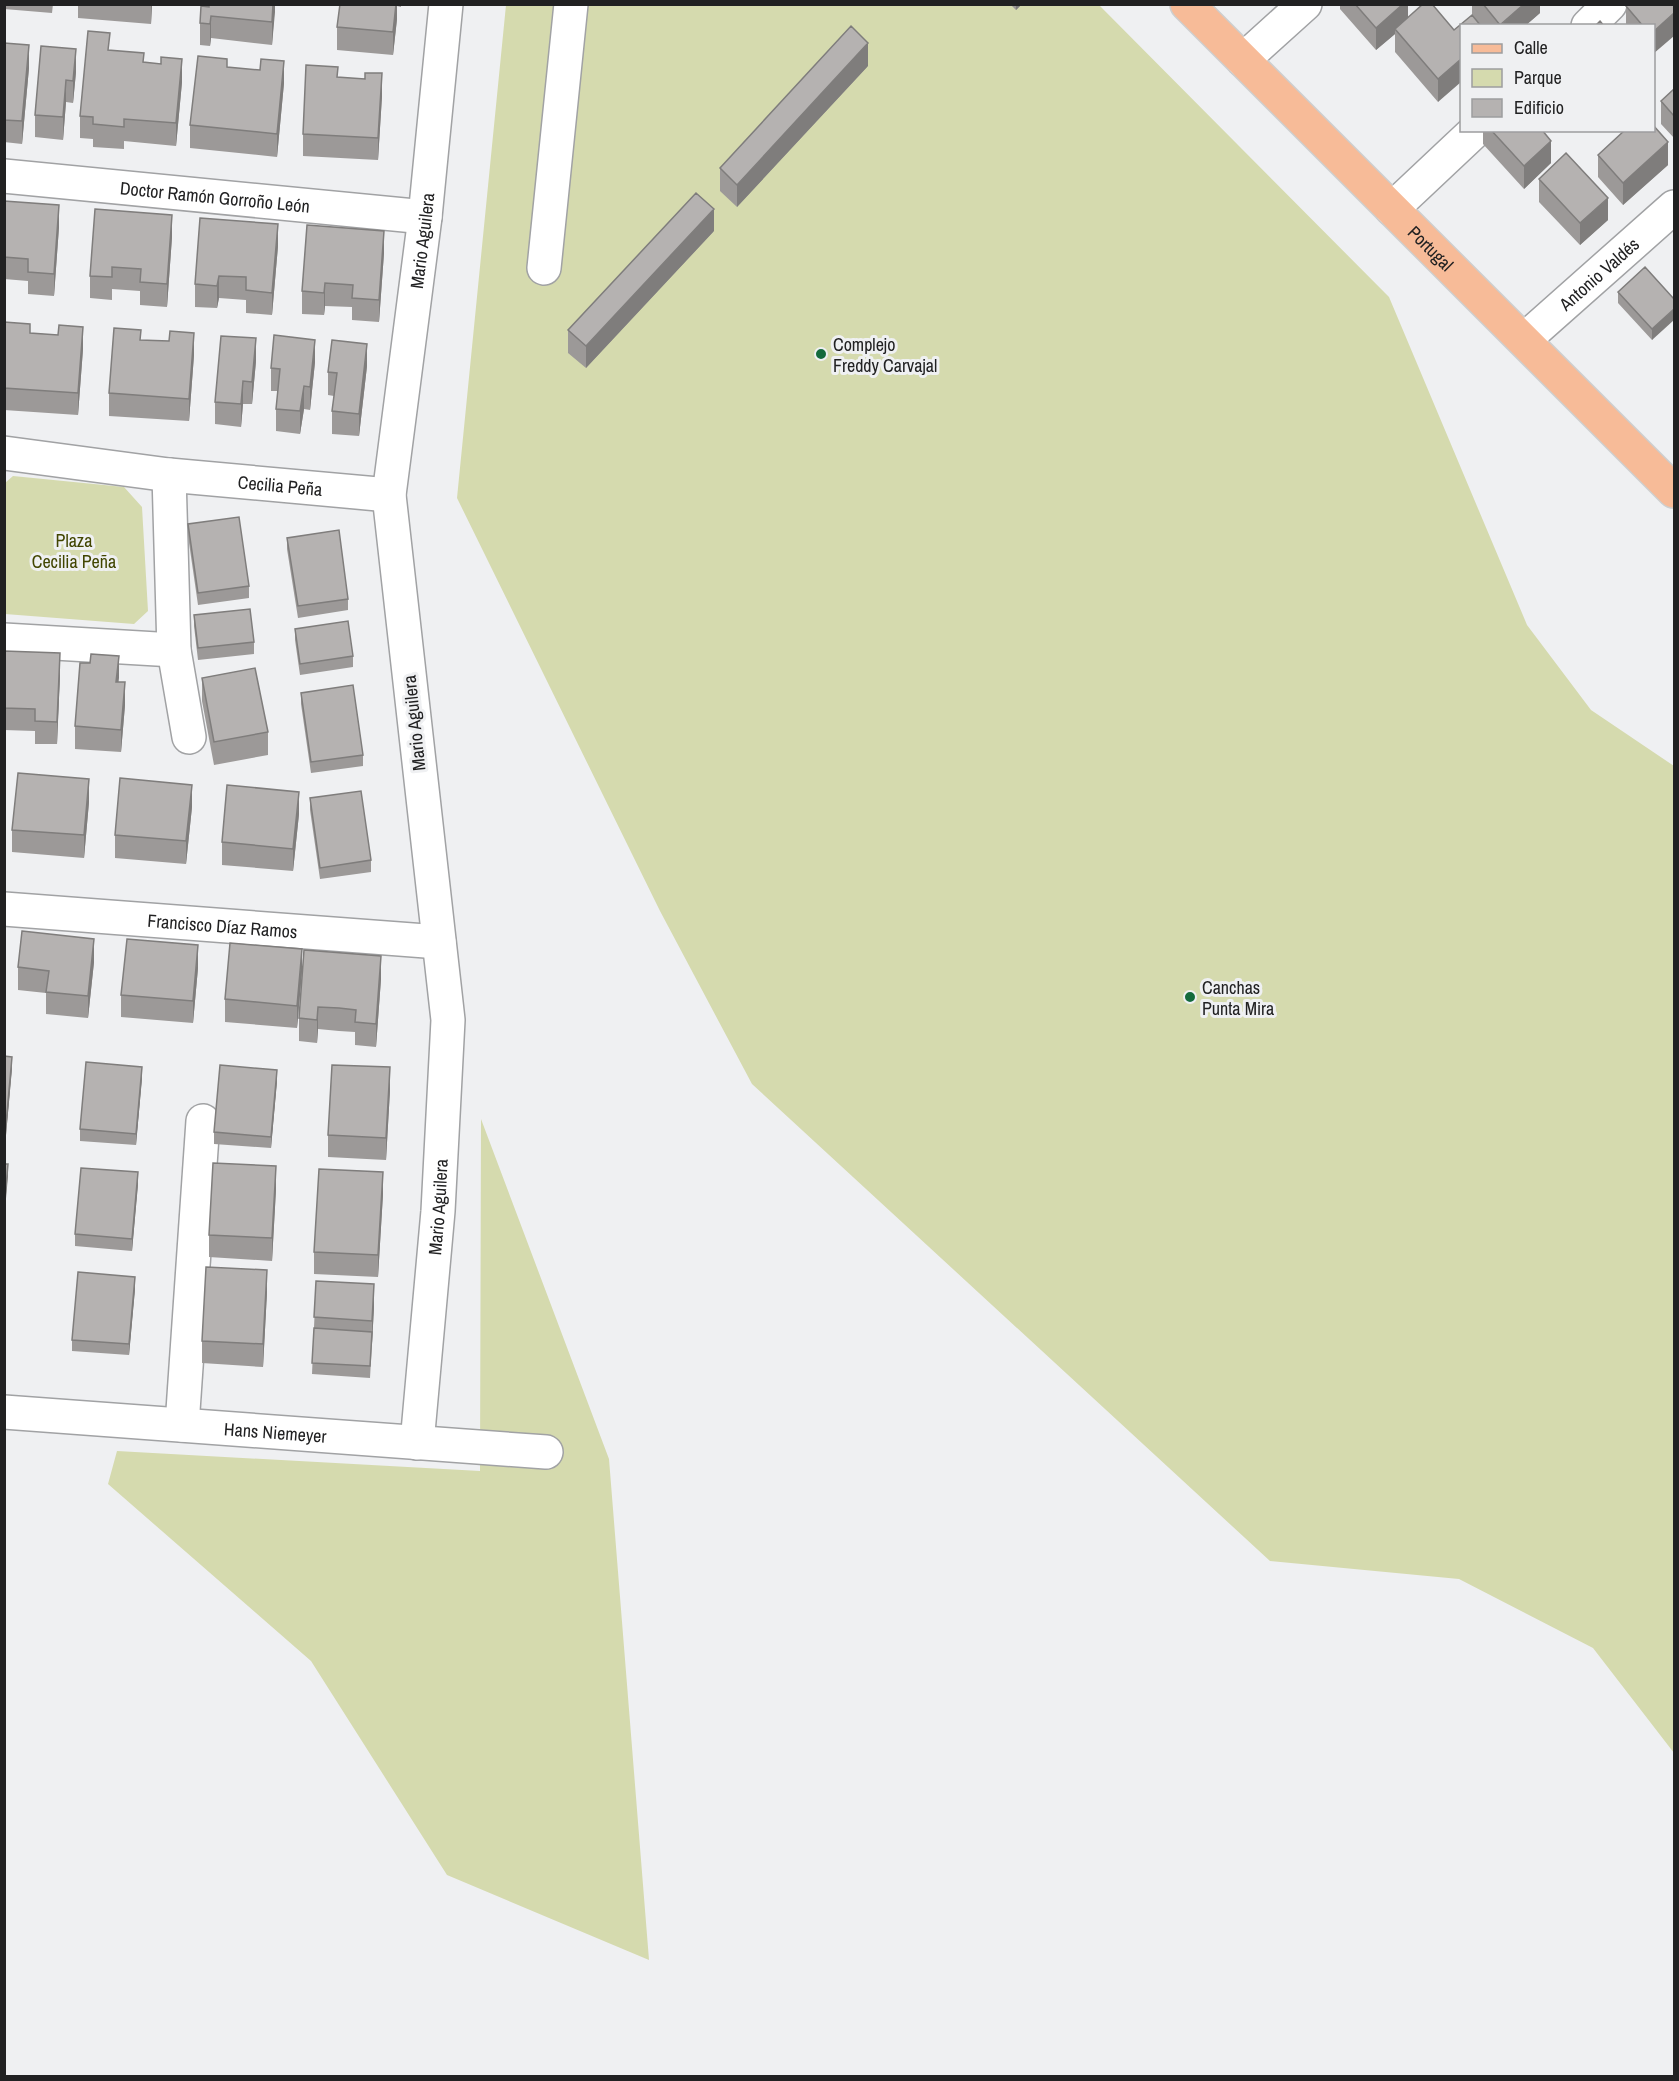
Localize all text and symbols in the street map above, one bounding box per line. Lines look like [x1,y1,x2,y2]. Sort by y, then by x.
legend [1460,24,1655,132]
text: Calle [1514,35,1548,60]
text: Parque [1514,65,1562,90]
text: Edificio [1514,95,1564,120]
street label: Doctor Ramón Gorroño León [119,175,311,218]
street label: Mario Aguilera [403,192,440,290]
street label: Portugal [1403,220,1459,276]
street label: Antonio Valdés [1553,231,1644,317]
place label: Complejo Freddy Carvajal [833,332,937,378]
marker: Complejo Freddy Carvajal [814,347,828,361]
street label: Cecilia Peña [237,469,323,501]
park label: Plaza Cecilia Peña [32,528,116,574]
street label: Mario Aguilera [397,674,431,772]
street label: Francisco Díaz Ramos [147,907,298,944]
place label: Canchas Punta Mira [1202,975,1274,1021]
marker: Canchas Punta Mira [1183,990,1197,1004]
street label: Mario Aguilera [422,1158,453,1256]
street label: Hans Niemeyer [223,1416,327,1448]

